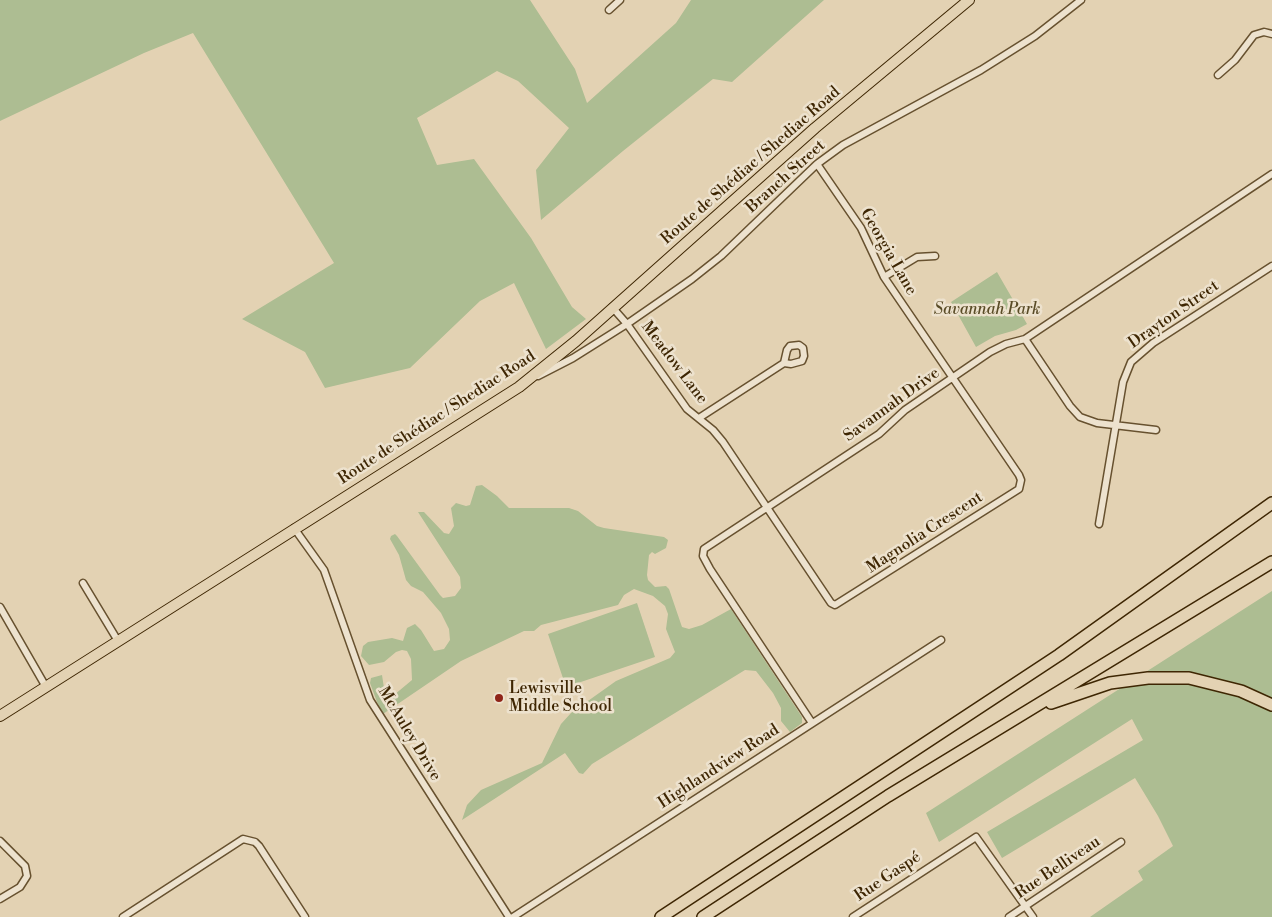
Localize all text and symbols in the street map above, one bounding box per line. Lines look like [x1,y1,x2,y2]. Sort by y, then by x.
street label: Route de Shédiac / Shediac Road [657,83,845,249]
street label: Branch Street [742,136,830,218]
street label: Georgia Lane [855,205,921,299]
street label: Drayton Street [1125,277,1223,353]
park label: Savannah Park [934,300,1040,320]
street label: Meadow Lane [637,318,711,408]
street label: Route de Shédiac / Shediac Road [335,347,539,489]
street label: Savannah Drive [840,364,944,446]
street label: Magnolia Crescent [863,488,987,578]
place label: Lewisville Middle School [509,679,612,717]
street label: McAuley Drive [373,683,445,785]
marker: Lewisville Middle School [493,692,505,704]
street label: Highlandview Road [655,721,783,813]
street label: Rue Belliveau [1012,832,1104,904]
street label: Rue Gaspé [851,848,925,906]

